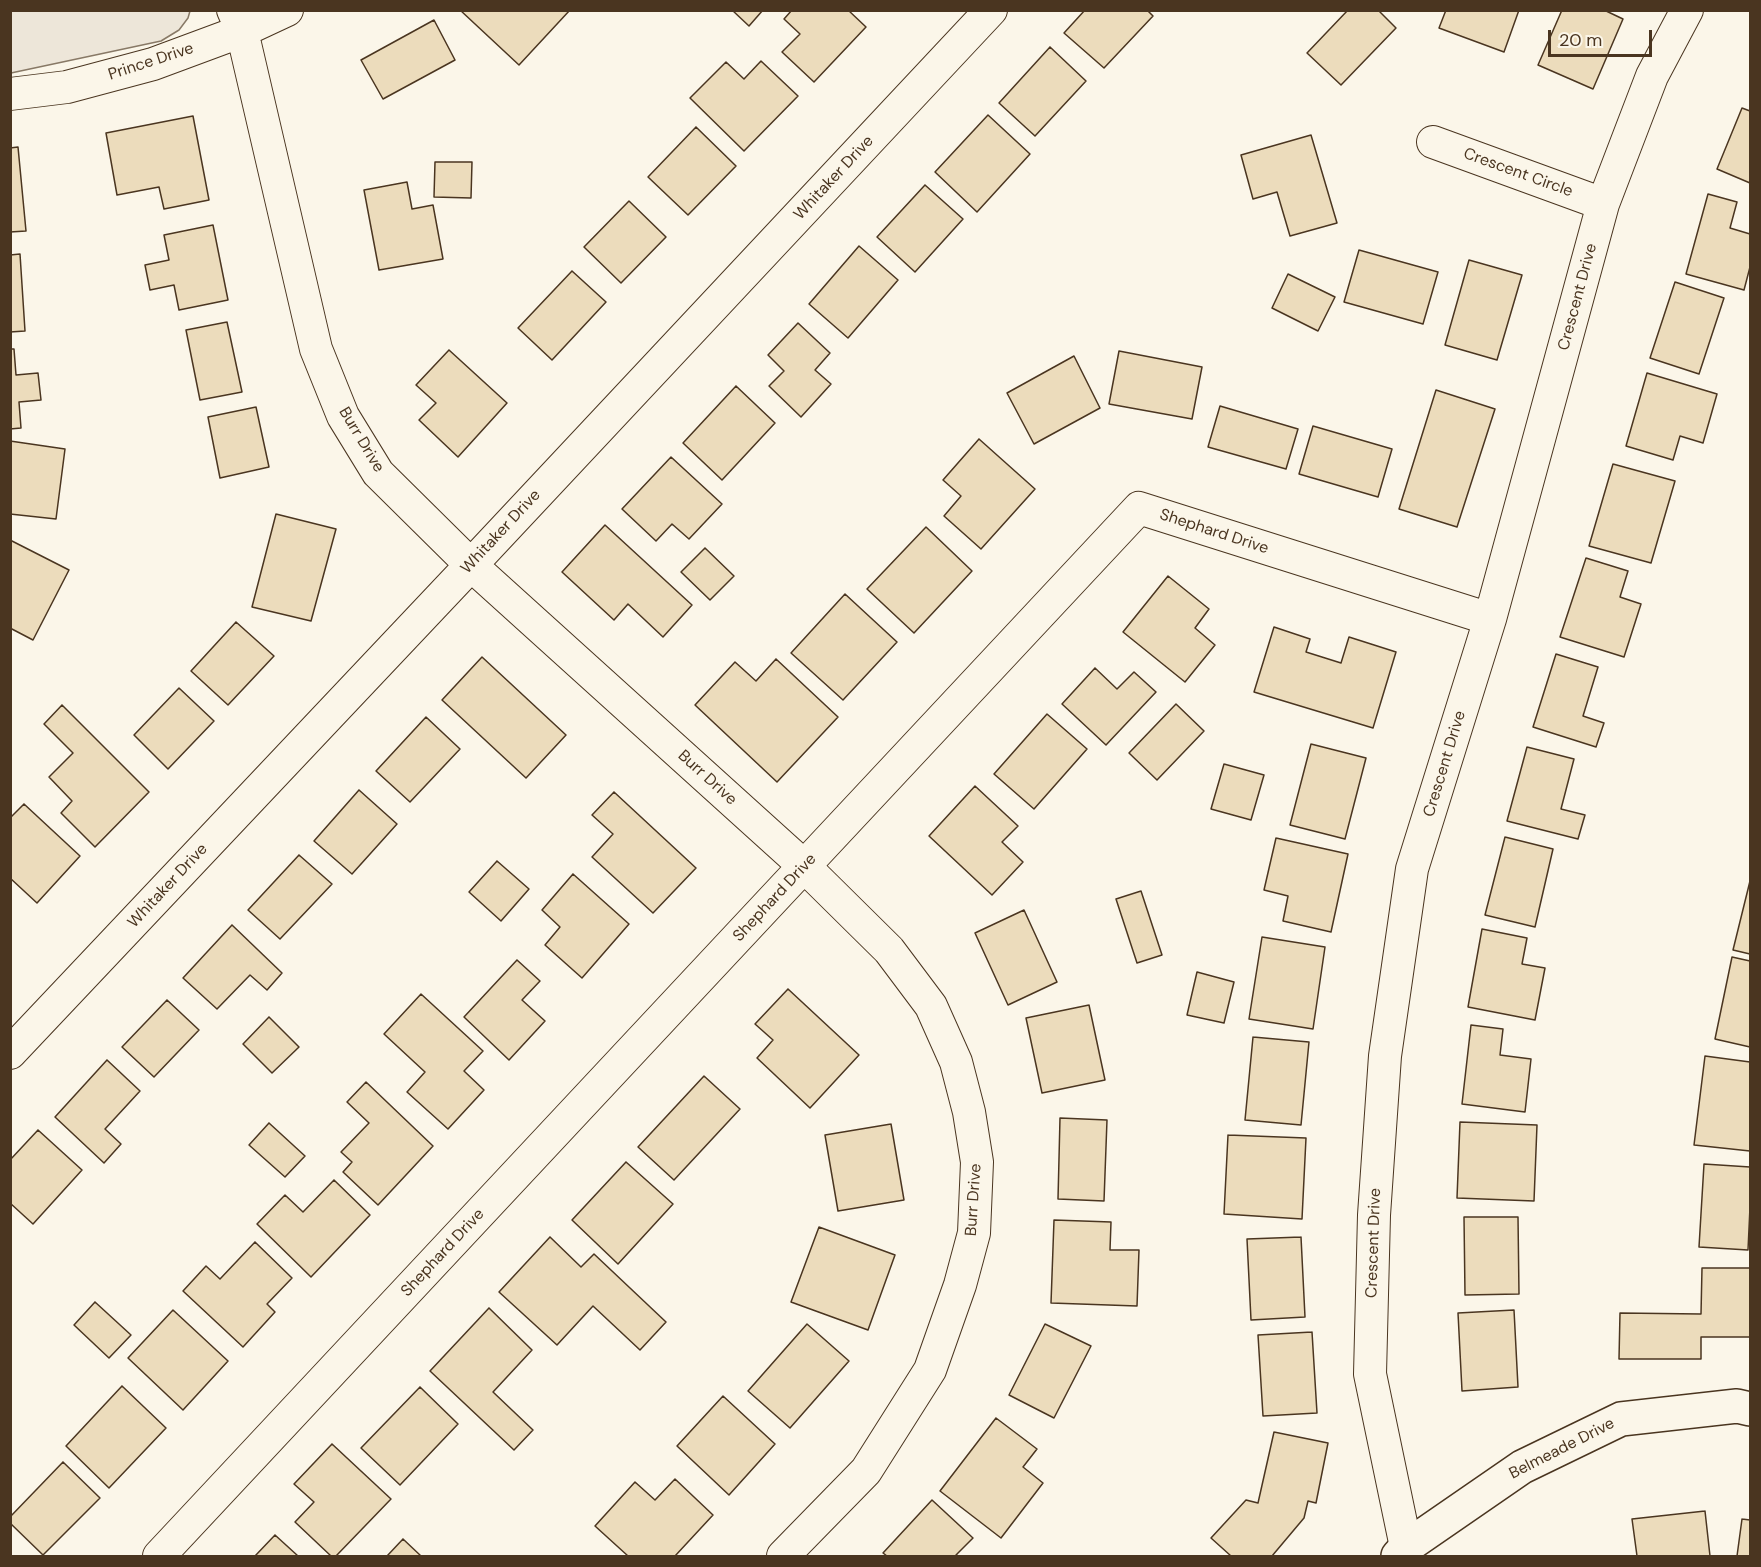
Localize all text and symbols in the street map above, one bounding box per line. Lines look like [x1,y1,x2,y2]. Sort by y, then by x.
scale bar [1551,18,1654,56]
text: 20 m [1559,28,1602,52]
street label: Prince Drive [106,39,196,85]
street label: Whitaker Drive [790,132,878,224]
street label: Crescent Circle [1461,144,1575,202]
street label: Crescent Drive [1554,241,1602,353]
street label: Burr Drive [334,404,388,476]
street label: Whitaker Drive [457,486,545,578]
street label: Shephard Drive [1157,505,1271,559]
street label: Crescent Drive [1420,709,1470,819]
street label: Burr Drive [674,747,740,809]
street label: Whitaker Drive [124,840,212,932]
street label: Shephard Drive [729,850,821,946]
street label: Burr Drive [962,1163,986,1237]
street label: Crescent Drive [1362,1188,1386,1298]
street label: Shephard Drive [397,1205,489,1301]
street label: Belmeade Drive [1506,1414,1618,1484]

